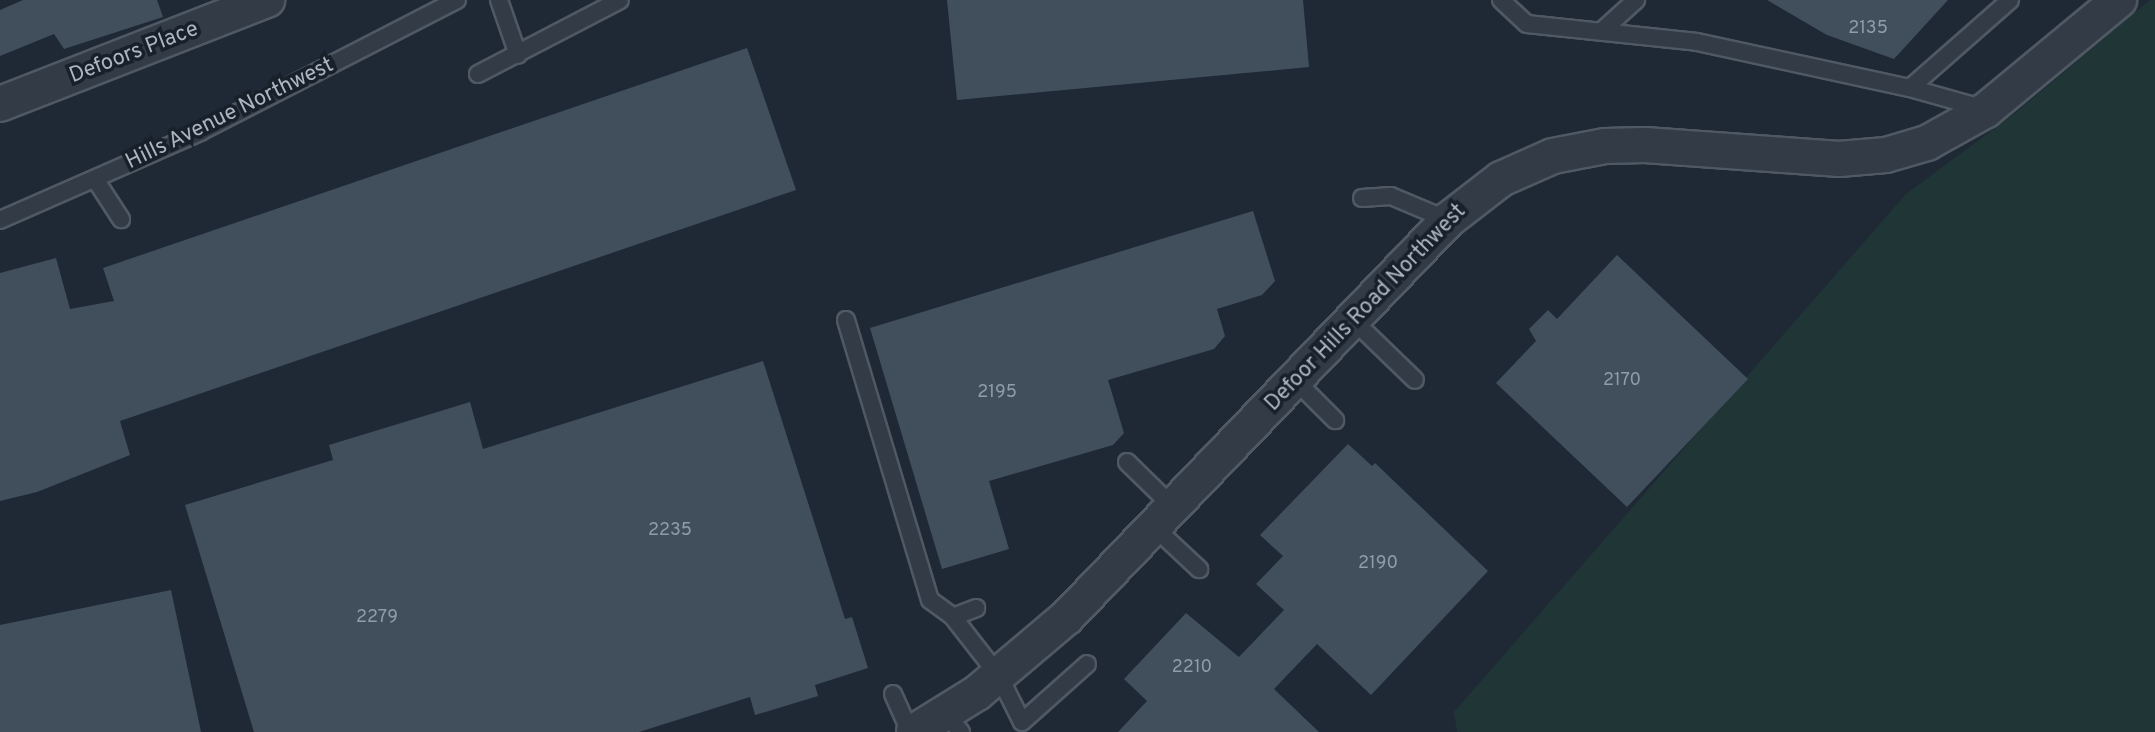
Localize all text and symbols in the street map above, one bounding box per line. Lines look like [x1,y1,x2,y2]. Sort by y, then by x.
street label: Defoors Place [66,16,202,90]
house number: 2135 [1848,18,1888,40]
street label: Hills Avenue Northwest [121,52,339,176]
street label: Defoor Hills Road Northwest [1260,199,1472,417]
house number: 2170 [1603,370,1641,392]
house number: 2195 [977,382,1017,404]
house number: 2235 [648,520,692,542]
house number: 2190 [1358,553,1398,575]
house number: 2279 [356,607,398,629]
house number: 2210 [1172,657,1212,679]

